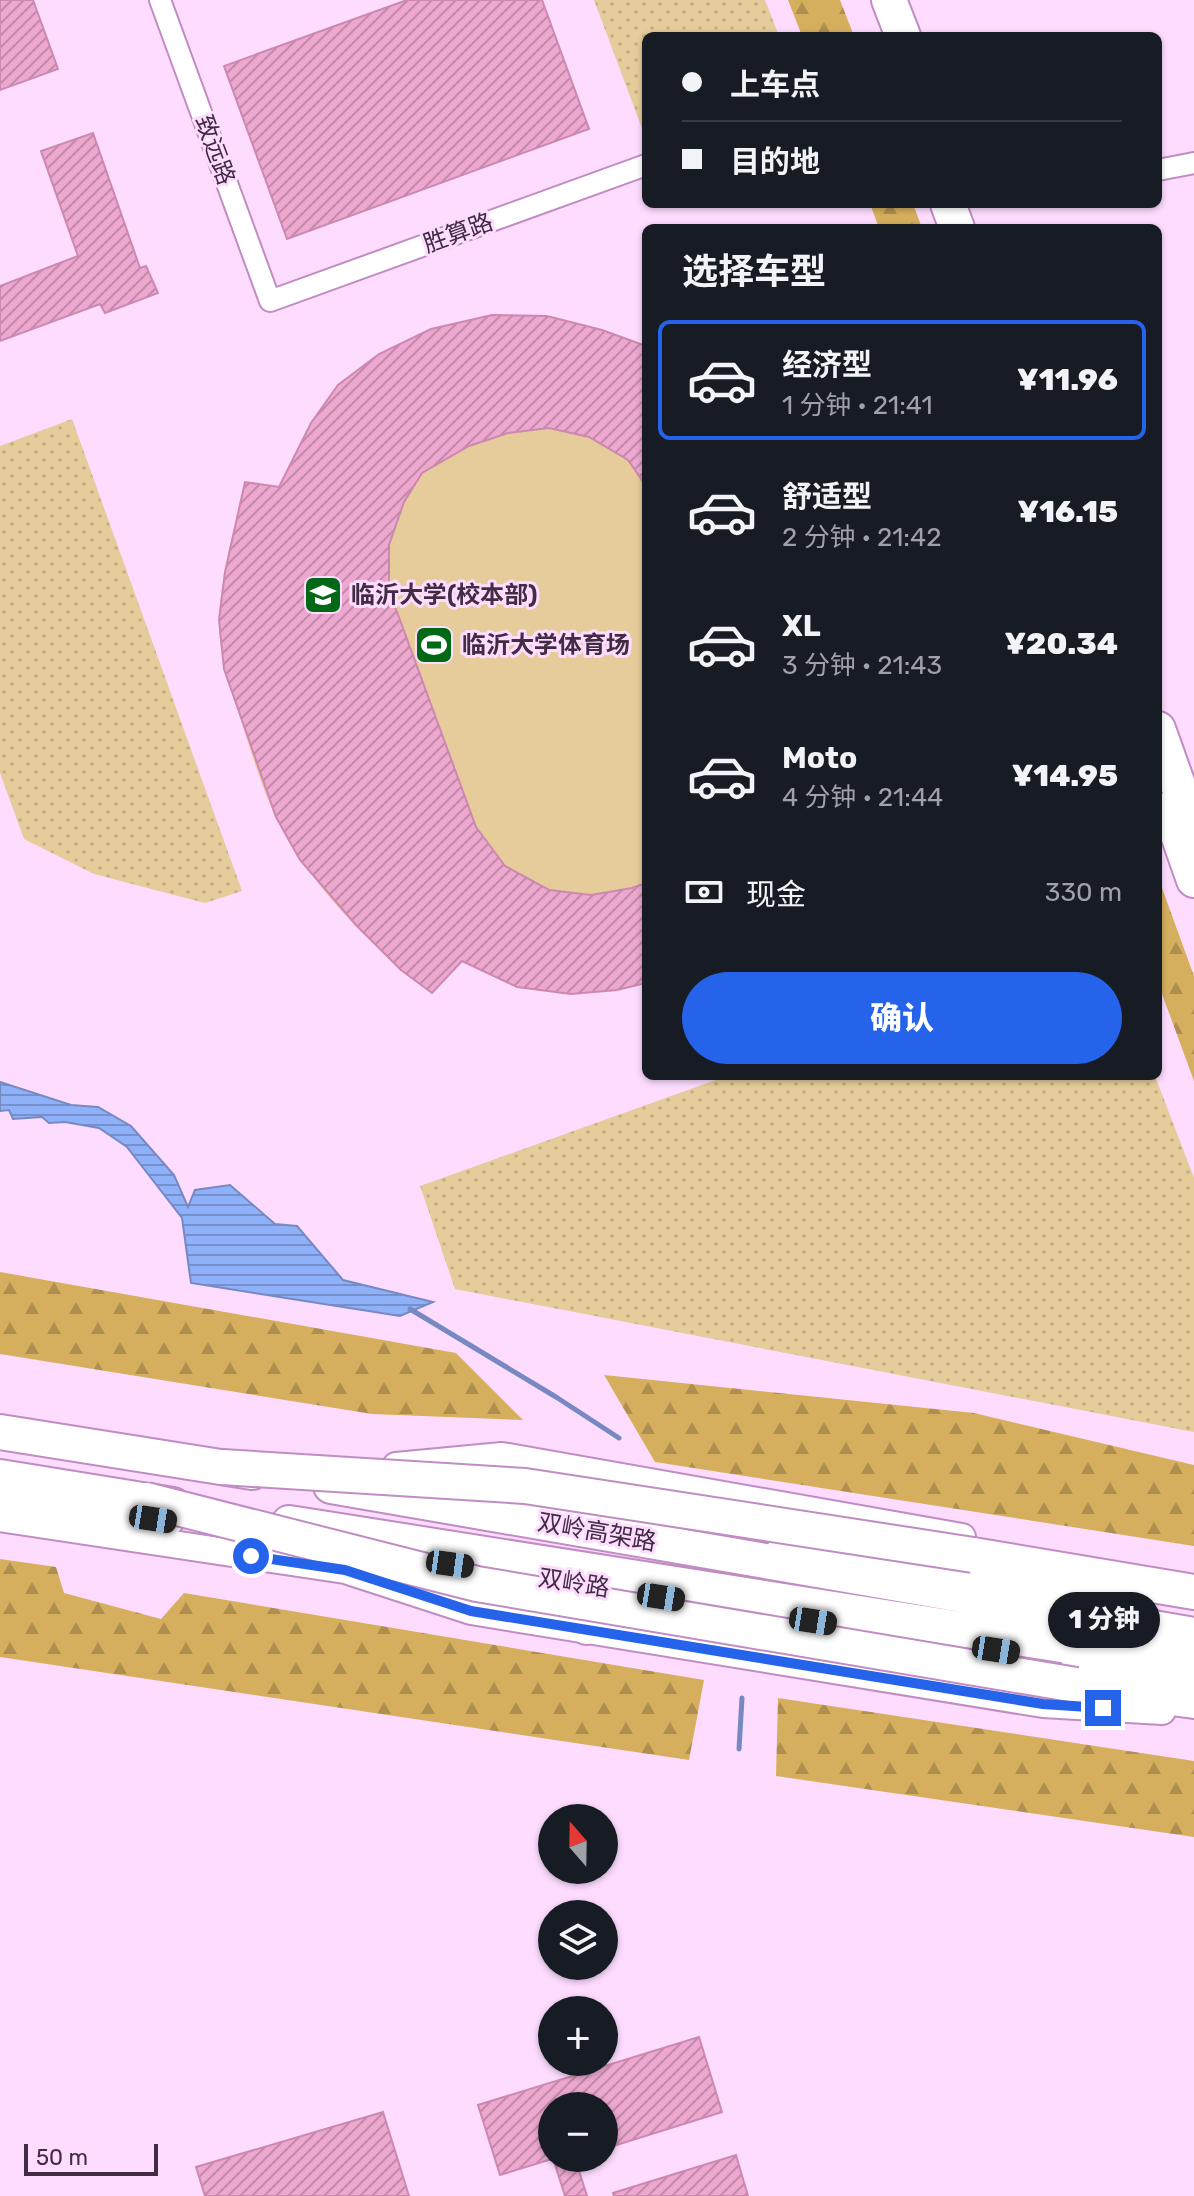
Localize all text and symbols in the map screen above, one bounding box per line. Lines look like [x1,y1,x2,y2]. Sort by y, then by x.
text: 上车点 [730,67,820,103]
street label: 致远路 [190,111,240,189]
text: 目的地 [730,144,820,180]
street label: 胜算路 [419,208,497,258]
text: 选择车型 [682,250,826,293]
icon: car [686,344,758,416]
text: 经济型 [782,347,872,383]
text: ¥11.96 [1017,362,1118,398]
text: 1 分钟 · 21:41 [782,390,933,421]
icon: car [686,476,758,548]
text: 舒适型 [782,479,872,515]
text: ¥16.15 [1018,494,1118,530]
text: 2 分钟 · 21:42 [782,522,941,553]
school or university icon: 临沂大学(校本部) [302,574,344,616]
place label: 临沂大学(校本部) [351,581,537,609]
icon: car [686,608,758,680]
text: XL [782,608,821,644]
sports icon: 临沂大学体育场 [413,624,455,666]
text: ¥20.34 [1005,626,1118,662]
place label: 临沂大学体育场 [462,631,630,659]
text: 3 分钟 · 21:43 [782,650,942,681]
icon: car [686,740,758,812]
text: Moto [782,740,857,776]
text: ¥14.95 [1012,758,1118,794]
text: 4 分钟 · 21:44 [782,782,943,813]
icon: cash [682,870,726,914]
text: 现金 [746,877,806,913]
text: 330 m [1045,877,1122,908]
button: 确认 [682,972,1122,1064]
car [127,1503,179,1535]
street label: 双岭高架路 [535,1508,659,1556]
route start [233,1538,269,1574]
car [425,1549,475,1579]
street label: 双岭路 [536,1564,612,1602]
car [635,1581,687,1613]
callout: 1 分钟 [1047,1592,1159,1648]
text: 1 分钟 [1069,1604,1139,1635]
car [787,1605,839,1637]
car [970,1634,1022,1666]
route end [1085,1690,1121,1726]
north arrow [538,1804,618,1884]
map controls [538,1804,618,2172]
button: layers [538,1900,618,1980]
button: + [538,1996,618,2076]
button: − [538,2092,618,2172]
scale bar [24,2140,158,2176]
text: 50 m [36,2144,88,2171]

